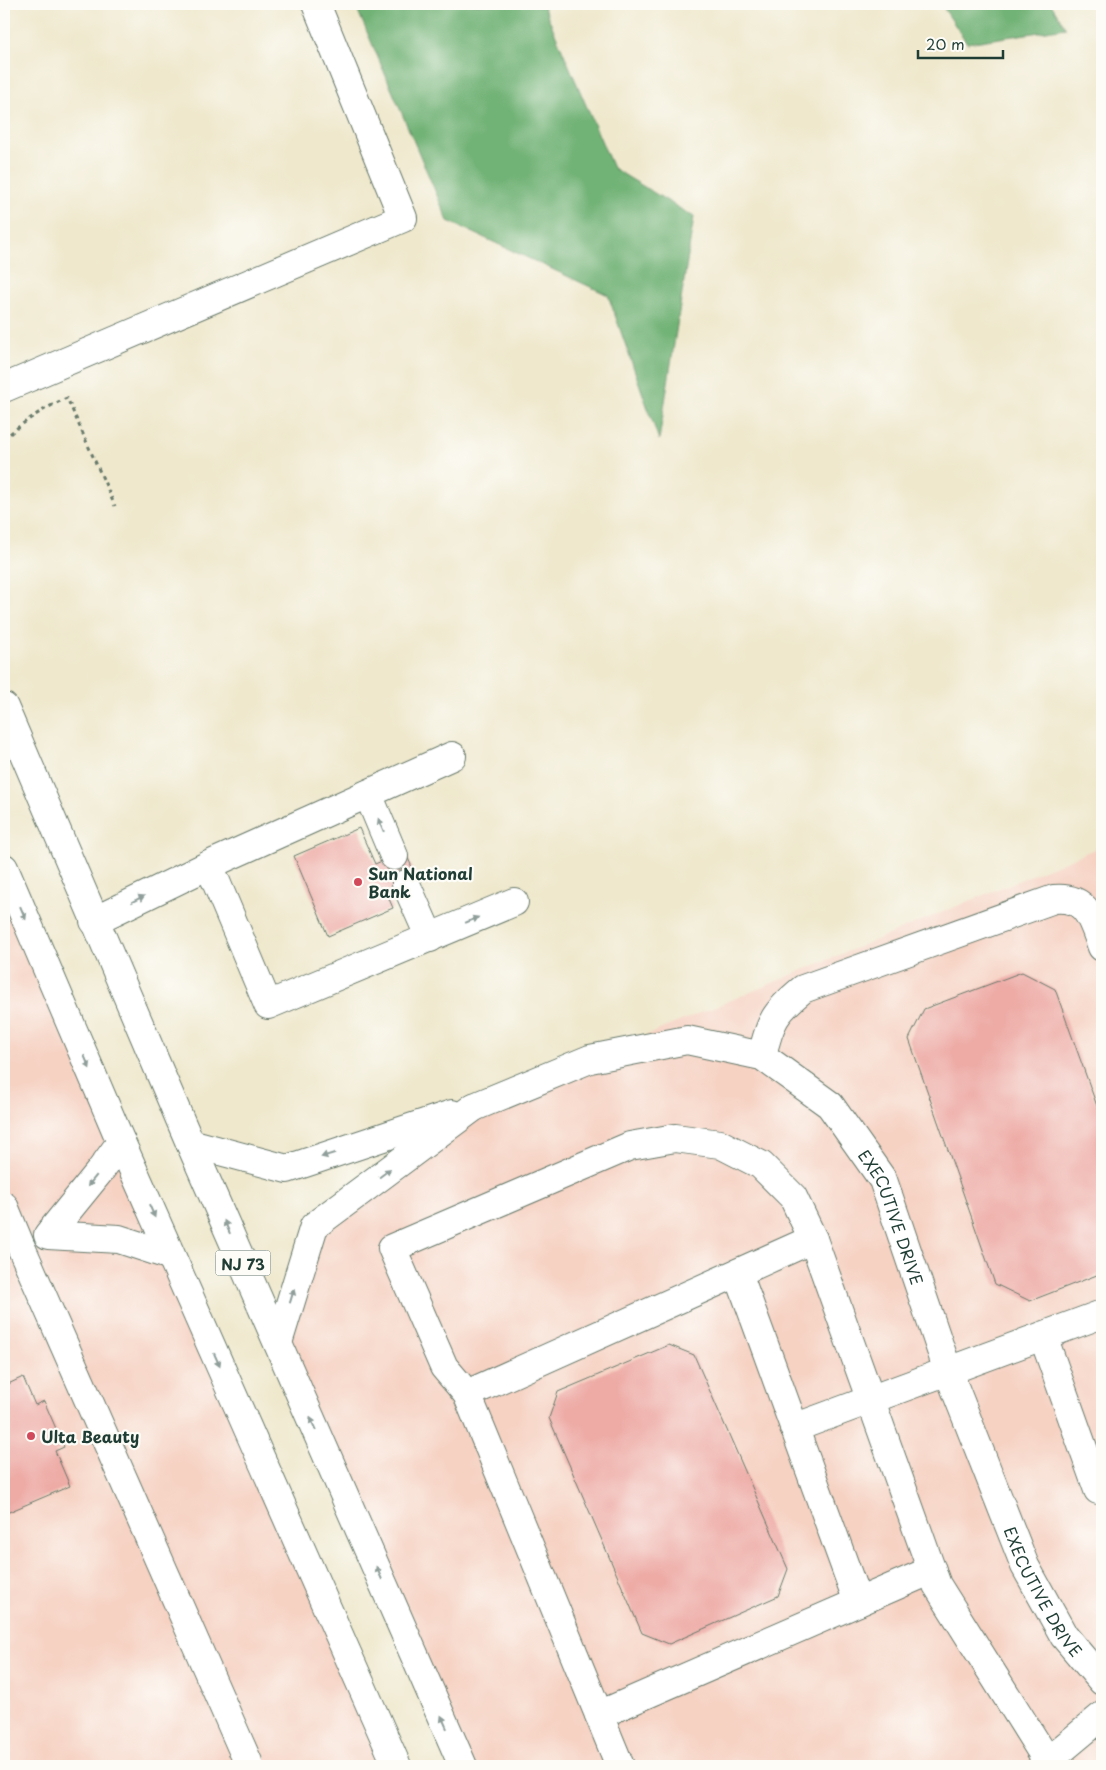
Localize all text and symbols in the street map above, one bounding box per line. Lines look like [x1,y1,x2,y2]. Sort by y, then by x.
scale bar [918,28,1004,60]
text: 20 m [926,32,965,55]
one-way arrow [377,817,385,832]
place label: Sun National Bank [368,861,473,903]
marker: Sun National Bank [352,876,364,888]
one-way arrow [131,895,145,903]
one-way arrow [19,906,27,920]
one-way arrow [465,915,479,923]
one-way arrow [83,1055,91,1069]
street label: EXECUTIVE DRIVE [853,1144,930,1288]
one-way arrow [321,1152,336,1160]
one-way arrow [378,1168,392,1178]
one-way arrow [87,1174,98,1187]
one-way arrow [148,1204,156,1218]
one-way arrow [223,1220,231,1234]
road number: NJ 73 [216,1250,270,1276]
one-way arrow [289,1289,296,1304]
one-way arrow [214,1353,222,1367]
one-way arrow [309,1417,317,1431]
place label: Ulta Beauty [41,1424,139,1448]
marker: Ulta Beauty [25,1430,37,1442]
street label: EXECUTIVE DRIVE [998,1523,1088,1662]
one-way arrow [374,1566,382,1580]
one-way arrow [439,1715,447,1729]

